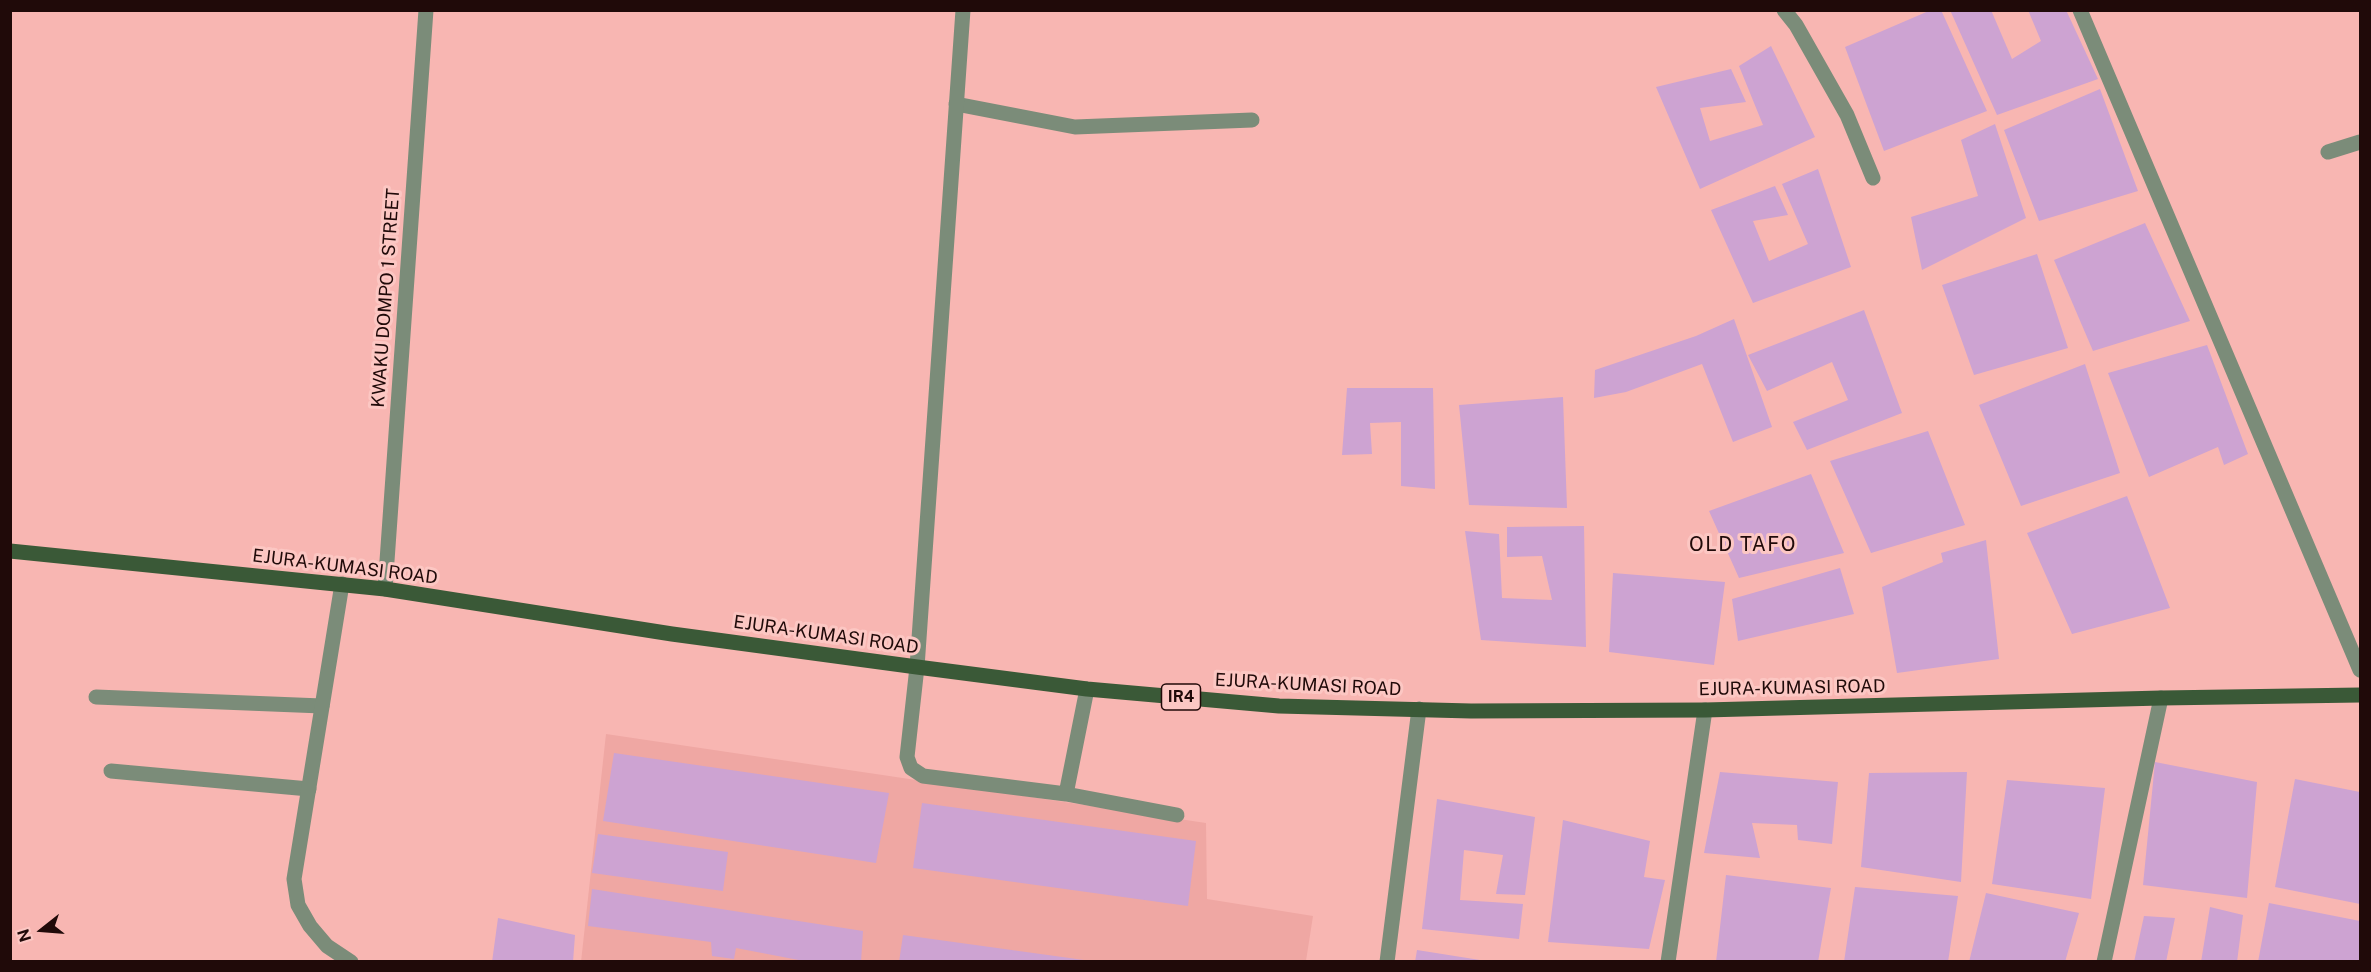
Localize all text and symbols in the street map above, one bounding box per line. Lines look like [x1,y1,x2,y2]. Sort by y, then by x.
street label: KWAKU DOMPO 1 STREET [368,188,404,408]
district label: OLD TAFO [1689,533,1797,557]
street label: EJURA-KUMASI ROAD [251,545,439,589]
street label: EJURA-KUMASI ROAD [732,611,920,659]
street label: EJURA-KUMASI ROAD [1214,669,1402,701]
street label: EJURA-KUMASI ROAD [1698,676,1886,700]
road number: IR4 [1162,684,1200,710]
north arrow [12,900,72,960]
text: N [13,927,35,944]

